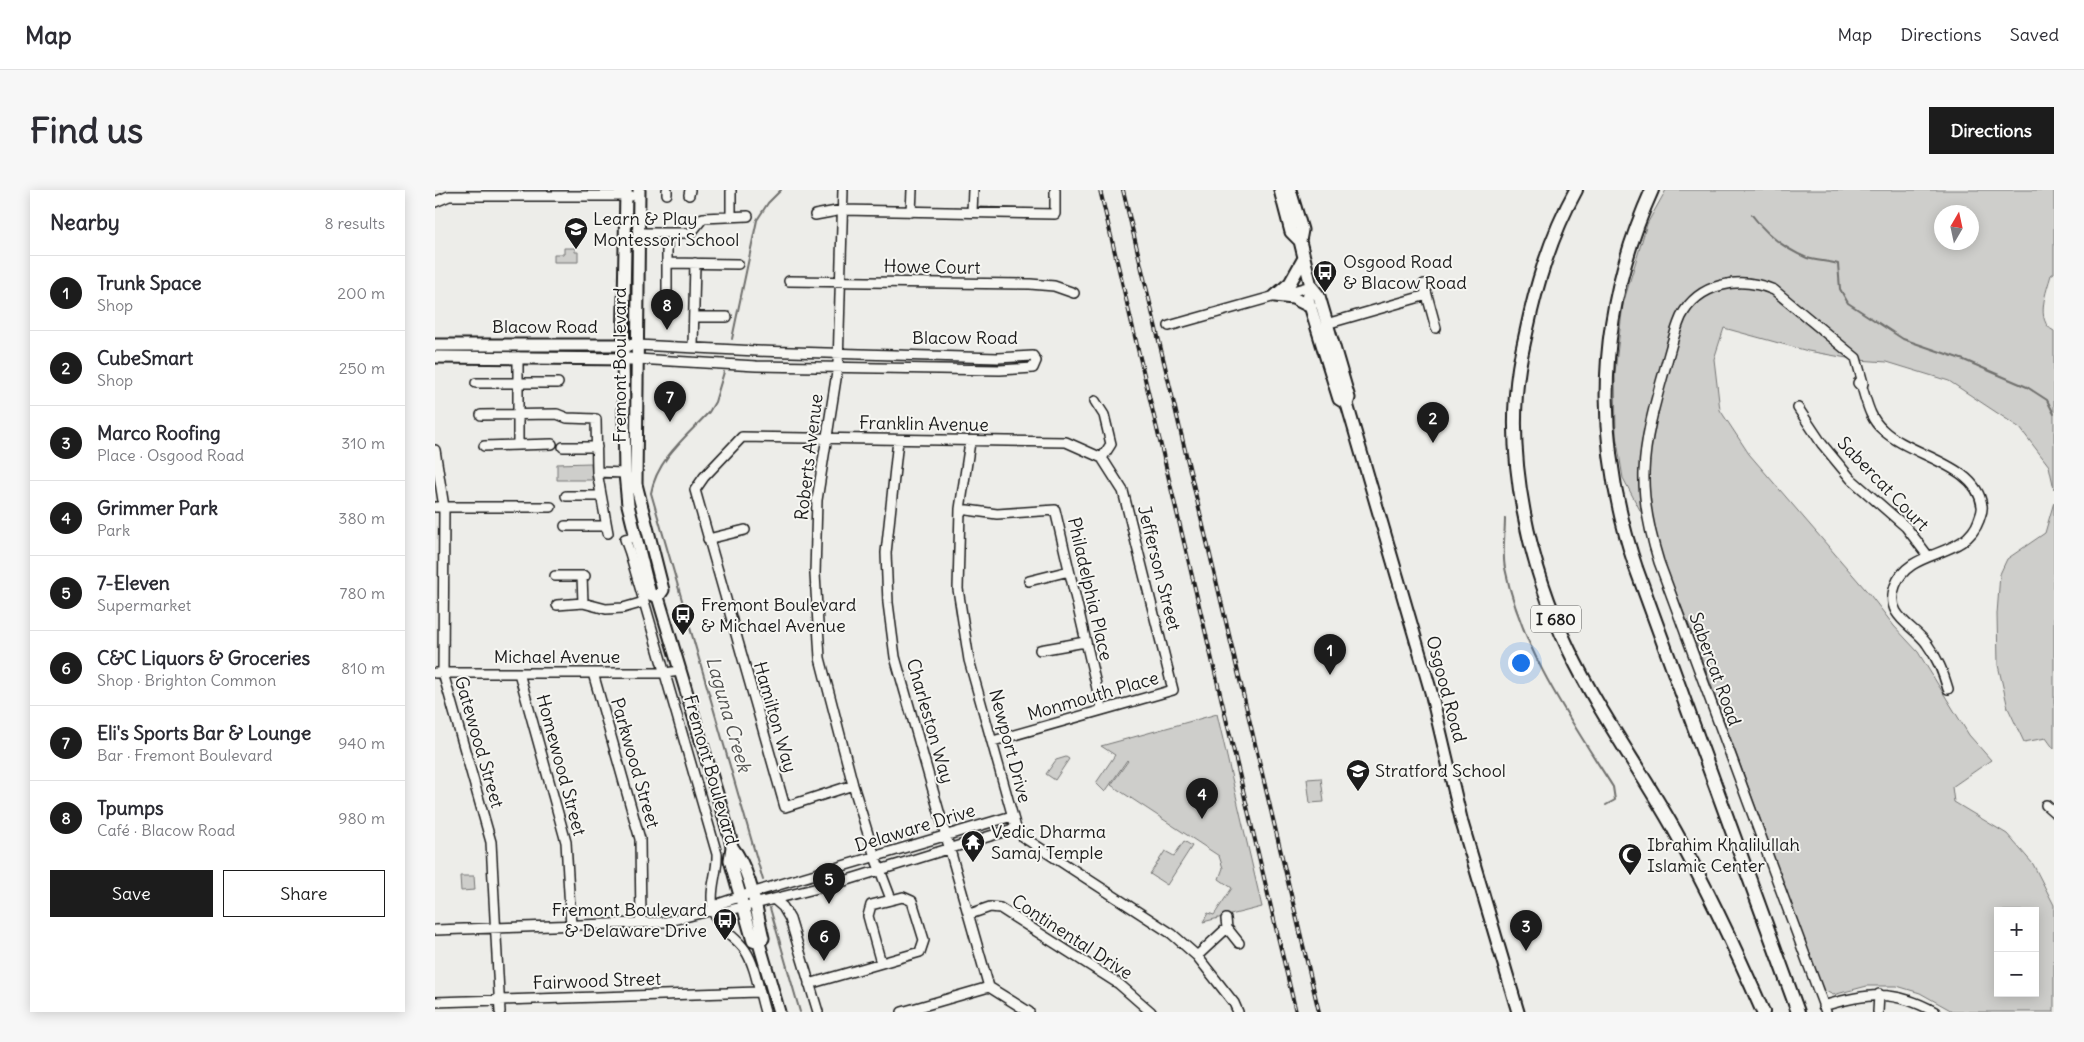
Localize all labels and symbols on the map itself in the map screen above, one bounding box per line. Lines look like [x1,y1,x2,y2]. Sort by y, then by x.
north arrow [1934,205,1979,250]
place label: Learn & Play Montessori School [593,207,739,251]
school or university icon: Learn & Play Montessori School [563,216,589,250]
place label: Osgood Road & Blacow Road [1343,250,1467,294]
street label: Howe Court [883,254,981,279]
bus stop icon: Osgood Road & Blacow Road [1312,259,1338,293]
street label: Fremont Boulevard [608,287,631,443]
pin: 8 [651,289,683,330]
street label: Blacow Road [492,315,598,338]
street label: Blacow Road [912,326,1018,349]
pin: 7 [654,381,686,422]
street label: Roberts Avenue [789,392,828,522]
pin: 2 [1417,402,1449,443]
street label: Franklin Avenue [859,411,989,436]
street label: Sabercat Court [1833,432,1934,536]
street label: Jefferson Street [1133,503,1186,633]
street label: Philadelphia Place [1063,515,1118,663]
place label: Fremont Boulevard & Michael Avenue [701,593,857,637]
bus stop icon: Fremont Boulevard & Michael Avenue [670,602,696,636]
road number: I 680 [1531,606,1581,632]
street label: Sabercat Road [1684,609,1747,729]
street label: Osgood Road [1421,633,1472,745]
pin: 1 [1314,634,1346,675]
street label: Michael Avenue [494,645,620,668]
your location [1508,650,1534,676]
water label: Laguna Creek [701,654,757,776]
street label: Charleston Way [902,656,959,786]
street label: Hamilton Way [749,659,802,775]
street label: Monmouth Place [1024,666,1161,725]
street label: Gatewood Street [450,673,509,810]
street label: Newport Drive [984,686,1037,805]
street label: Homewood Street [532,691,591,838]
street label: Fremont Boulevard [679,692,744,848]
street label: Parkwood Street [606,695,665,831]
school or university icon: Stratford School [1345,758,1371,792]
place label: Stratford School [1375,759,1506,782]
pin: 4 [1186,778,1218,819]
street label: Delaware Drive [852,798,978,857]
place label: Vedic Dharma Samaj Temple [991,820,1106,864]
temple icon: Vedic Dharma Samaj Temple [960,829,986,863]
place label: Ibrahim Khalilullah Islamic Center [1647,833,1800,877]
mosque icon: Ibrahim Khalilullah Islamic Center [1617,842,1643,876]
pin: 5 [813,863,845,904]
street label: Continental Drive [1007,889,1137,984]
place label: Fremont Boulevard & Delaware Drive [552,898,707,942]
bus stop icon: Fremont Boulevard & Delaware Drive [712,907,738,941]
pin: 3 [1510,910,1542,951]
pin: 6 [808,920,840,961]
street label: Fairwood Street [532,967,661,994]

